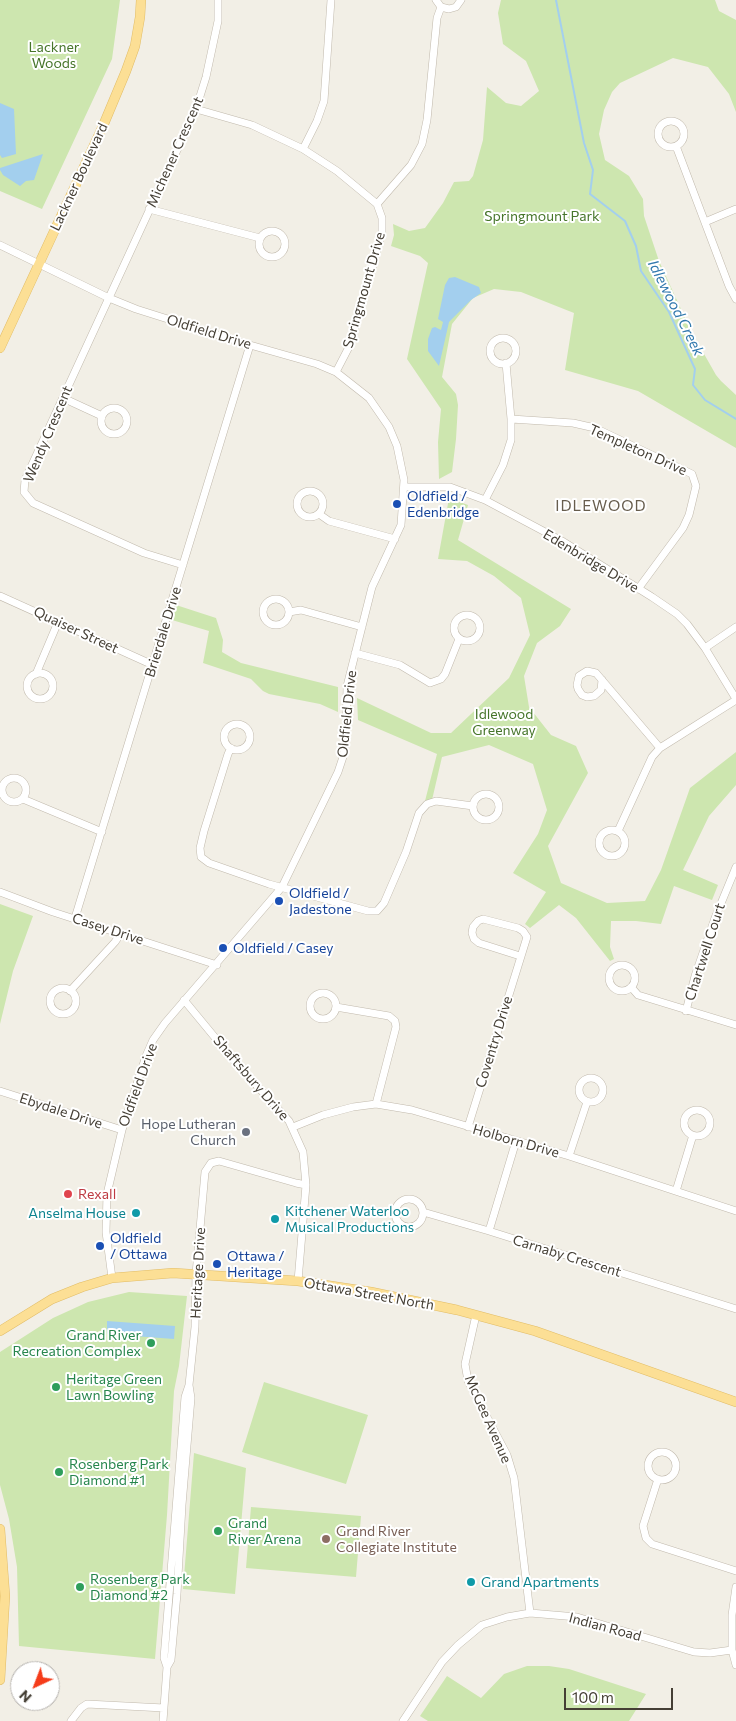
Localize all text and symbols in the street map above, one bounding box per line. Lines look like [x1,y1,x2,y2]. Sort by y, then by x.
park label: Lackner Woods [29,39,79,72]
street label: Michener Crescent [143,94,207,210]
street label: Lackner Boulevard [47,120,111,234]
park label: Springmount Park [484,208,600,224]
street label: Springmount Drive [339,230,389,350]
water label: Idlewood Creek [644,257,708,359]
street label: Oldfield Drive [165,311,253,353]
street label: Wendy Crescent [20,383,76,485]
street label: Templeton Drive [587,421,689,479]
place label: Oldfield / Edenbridge [407,488,479,520]
district label: IDLEWOOD [554,497,648,515]
marker: Oldfield / Edenbridge [391,498,403,510]
street label: Edenbridge Drive [540,526,642,596]
street label: Brierdale Drive [141,585,185,679]
street label: Quaiser Street [31,603,121,657]
street label: Oldfield Drive [334,669,360,759]
park label: Idlewood Greenway [472,706,536,739]
place label: Oldfield / Jadestone [289,885,352,918]
marker: Oldfield / Jadestone [273,895,285,907]
street label: Chartwell Court [681,901,729,1003]
street label: Casey Drive [70,910,146,948]
place label: Oldfield / Casey [233,940,334,956]
marker: Oldfield / Casey [217,942,229,954]
street label: Coventry Drive [472,994,516,1090]
street label: Shaftsbury Drive [210,1032,292,1124]
street label: Oldfield Drive [115,1041,161,1129]
street label: Ebydale Drive [17,1090,105,1132]
place label: Hope Lutheran Church [141,1116,236,1148]
street label: Holborn Drive [471,1121,561,1161]
marker: Hope Lutheran Church [240,1126,252,1138]
place label: Rexall [78,1186,116,1202]
marker: Rexall [62,1188,74,1200]
place label: Kitchener Waterloo Musical Productions [285,1203,414,1236]
place label: Anselma House [28,1205,126,1221]
marker: Anselma House [130,1207,142,1219]
marker: Kitchener Waterloo Musical Productions [269,1213,281,1225]
street label: Heritage Drive [187,1227,209,1319]
place label: Oldfield / Ottawa [110,1230,167,1262]
street label: Carnaby Crescent [511,1232,623,1280]
marker: Oldfield / Ottawa [94,1240,106,1252]
place label: Ottawa / Heritage [227,1248,284,1280]
marker: Ottawa / Heritage [211,1258,223,1270]
street label: Ottawa Street North [303,1274,435,1314]
place label: Grand River Recreation Complex [12,1327,141,1360]
marker: Grand River Recreation Complex [145,1337,157,1349]
place label: Heritage Green Lawn Bowling [66,1371,162,1404]
street label: McGee Avenue [461,1372,515,1466]
marker: Heritage Green Lawn Bowling [50,1381,62,1393]
place label: Rosenberg Park Diamond #1 [69,1456,169,1488]
marker: Rosenberg Park Diamond #1 [53,1466,65,1478]
place label: Grand River Arena [228,1515,301,1548]
place label: Grand River Collegiate Institute [336,1523,457,1555]
marker: Grand River Arena [212,1525,224,1537]
marker: Grand River Collegiate Institute [320,1533,332,1545]
place label: Rosenberg Park Diamond #2 [90,1571,190,1604]
place label: Grand Apartments [481,1574,599,1590]
marker: Grand Apartments [465,1576,477,1588]
marker: Rosenberg Park Diamond #2 [74,1581,86,1593]
street label: Indian Road [567,1609,643,1645]
north arrow [10,1661,60,1711]
scale bar [566,1678,675,1710]
text: N [15,1687,35,1706]
text: 100 m [572,1688,614,1706]

